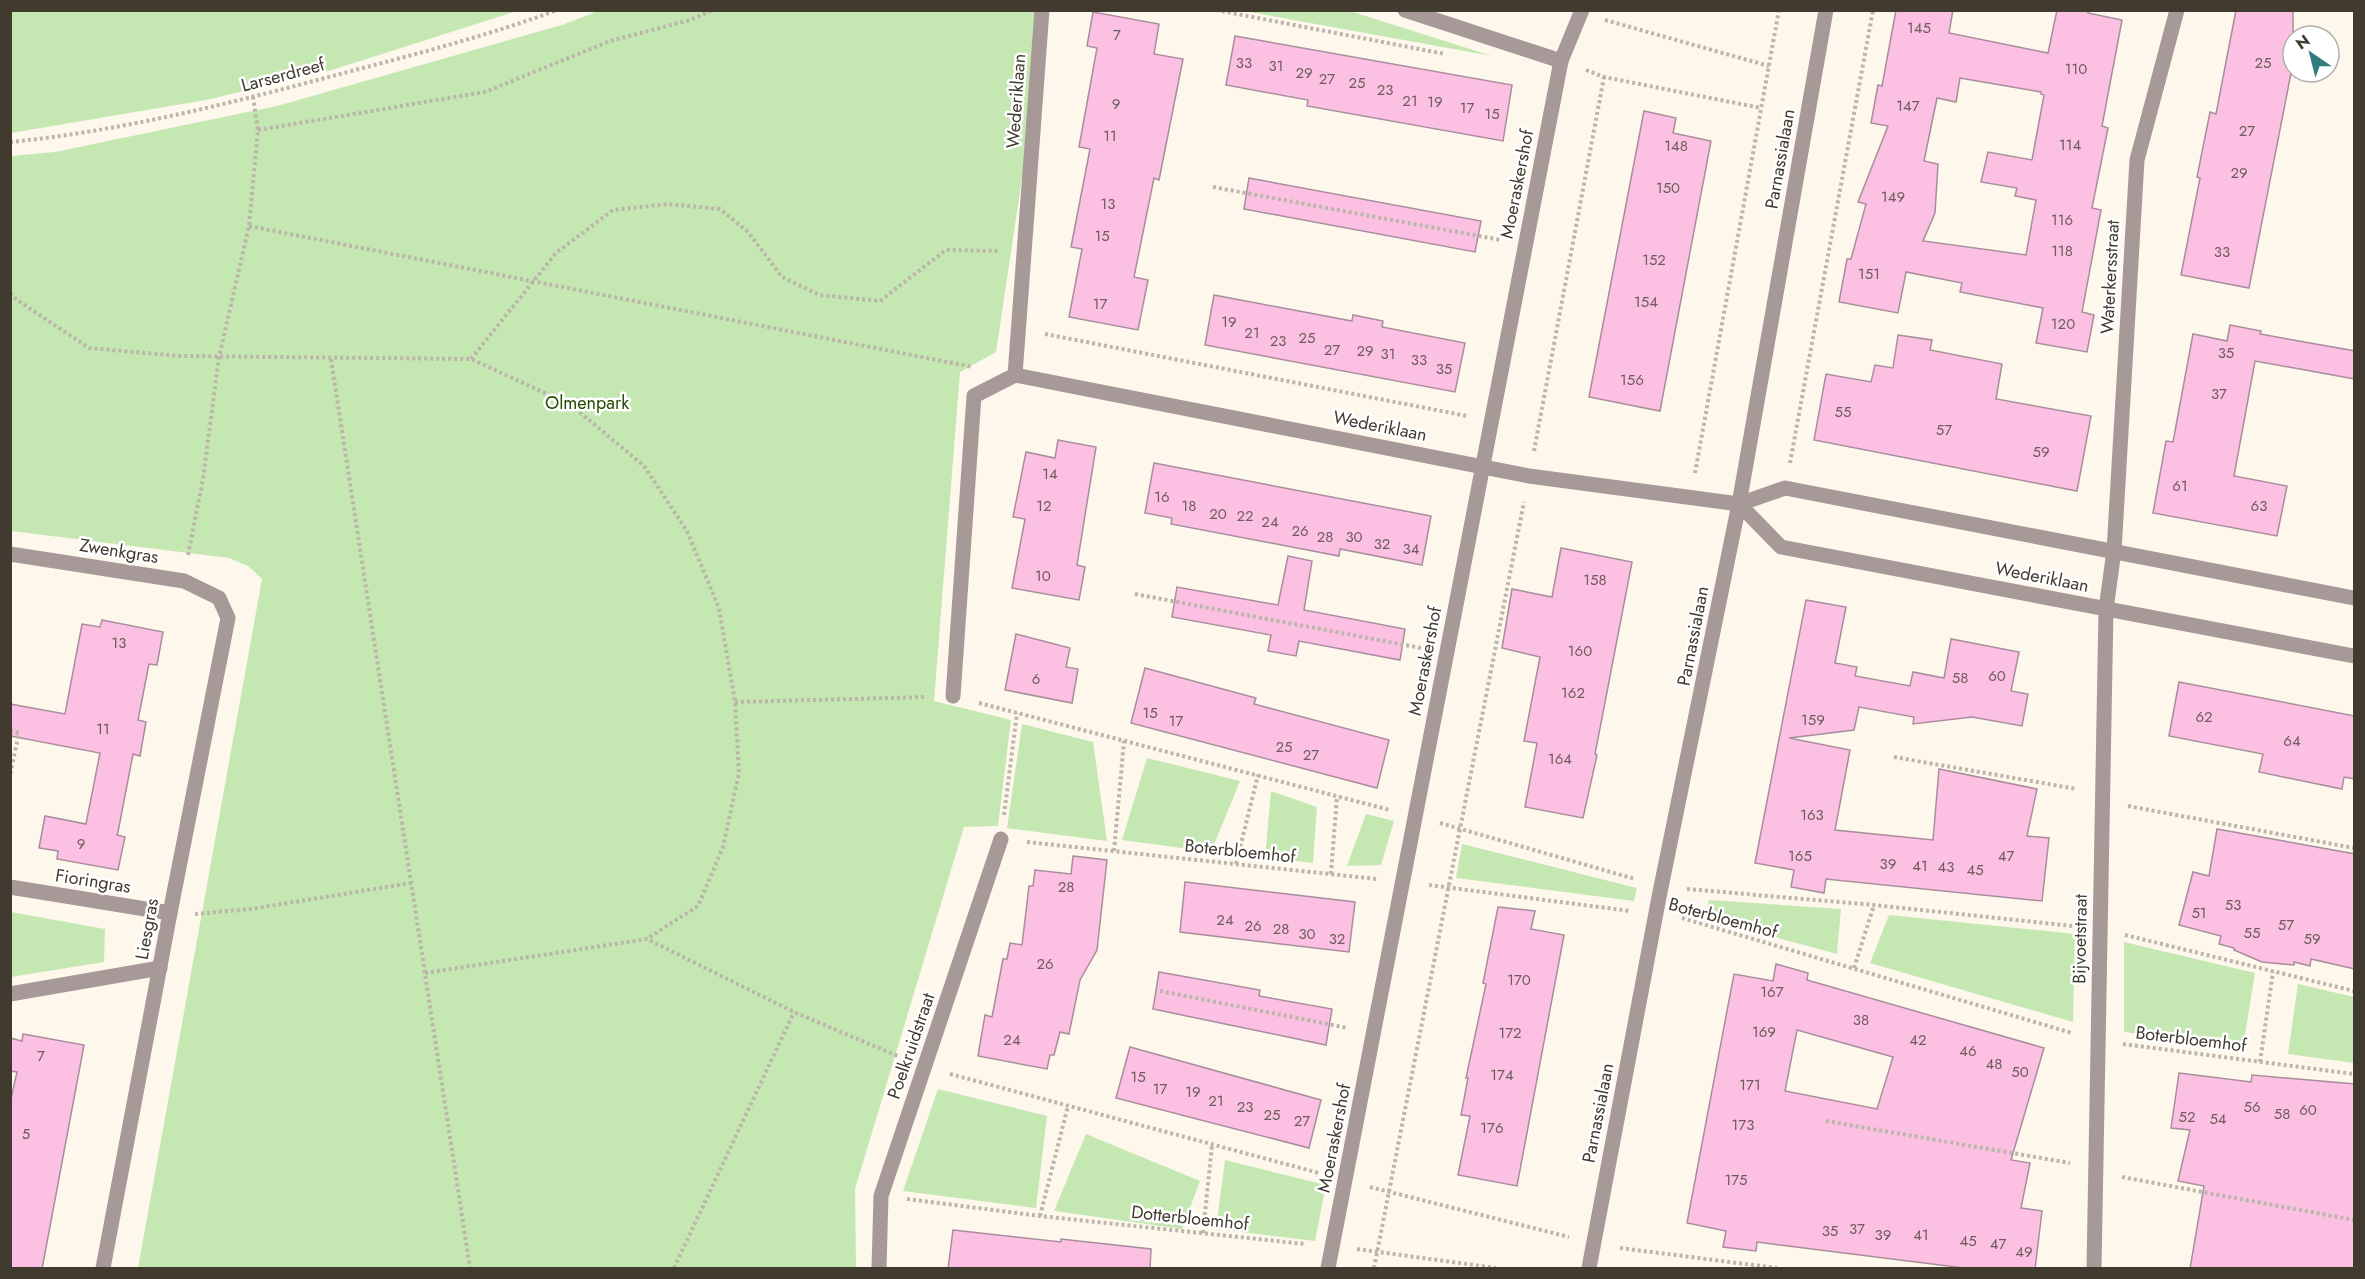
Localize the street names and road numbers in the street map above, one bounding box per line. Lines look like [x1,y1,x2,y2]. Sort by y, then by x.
street label: Larserdreef [238,51,328,99]
street label: Wederiklaan [1000,53,1032,149]
street label: Parnassialaan [1758,107,1802,211]
street label: Moeraskershof [1494,126,1540,241]
street label: Waterkersstraat [2094,219,2126,335]
street label: Wederiklaan [1331,404,1429,448]
street label: Zwenkgras [78,532,160,570]
street label: Wederiklaan [1993,555,2091,599]
street label: Parnassialaan [1671,584,1715,688]
street label: Moeraskershof [1402,603,1448,718]
street label: Boterbloemhof [1183,832,1298,870]
street label: Fioringras [53,862,133,900]
street label: Boterbloemhof [1666,891,1781,945]
street label: Bijvoetstraat [2066,893,2094,984]
street label: Liesgras [129,896,165,962]
street label: Poelkruidstraat [881,989,941,1102]
street label: Boterbloemhof [2134,1019,2249,1059]
street label: Parnassialaan [1576,1061,1620,1165]
street label: Moeraskershof [1311,1080,1357,1195]
street label: Dotterbloemhof [1130,1199,1251,1237]

